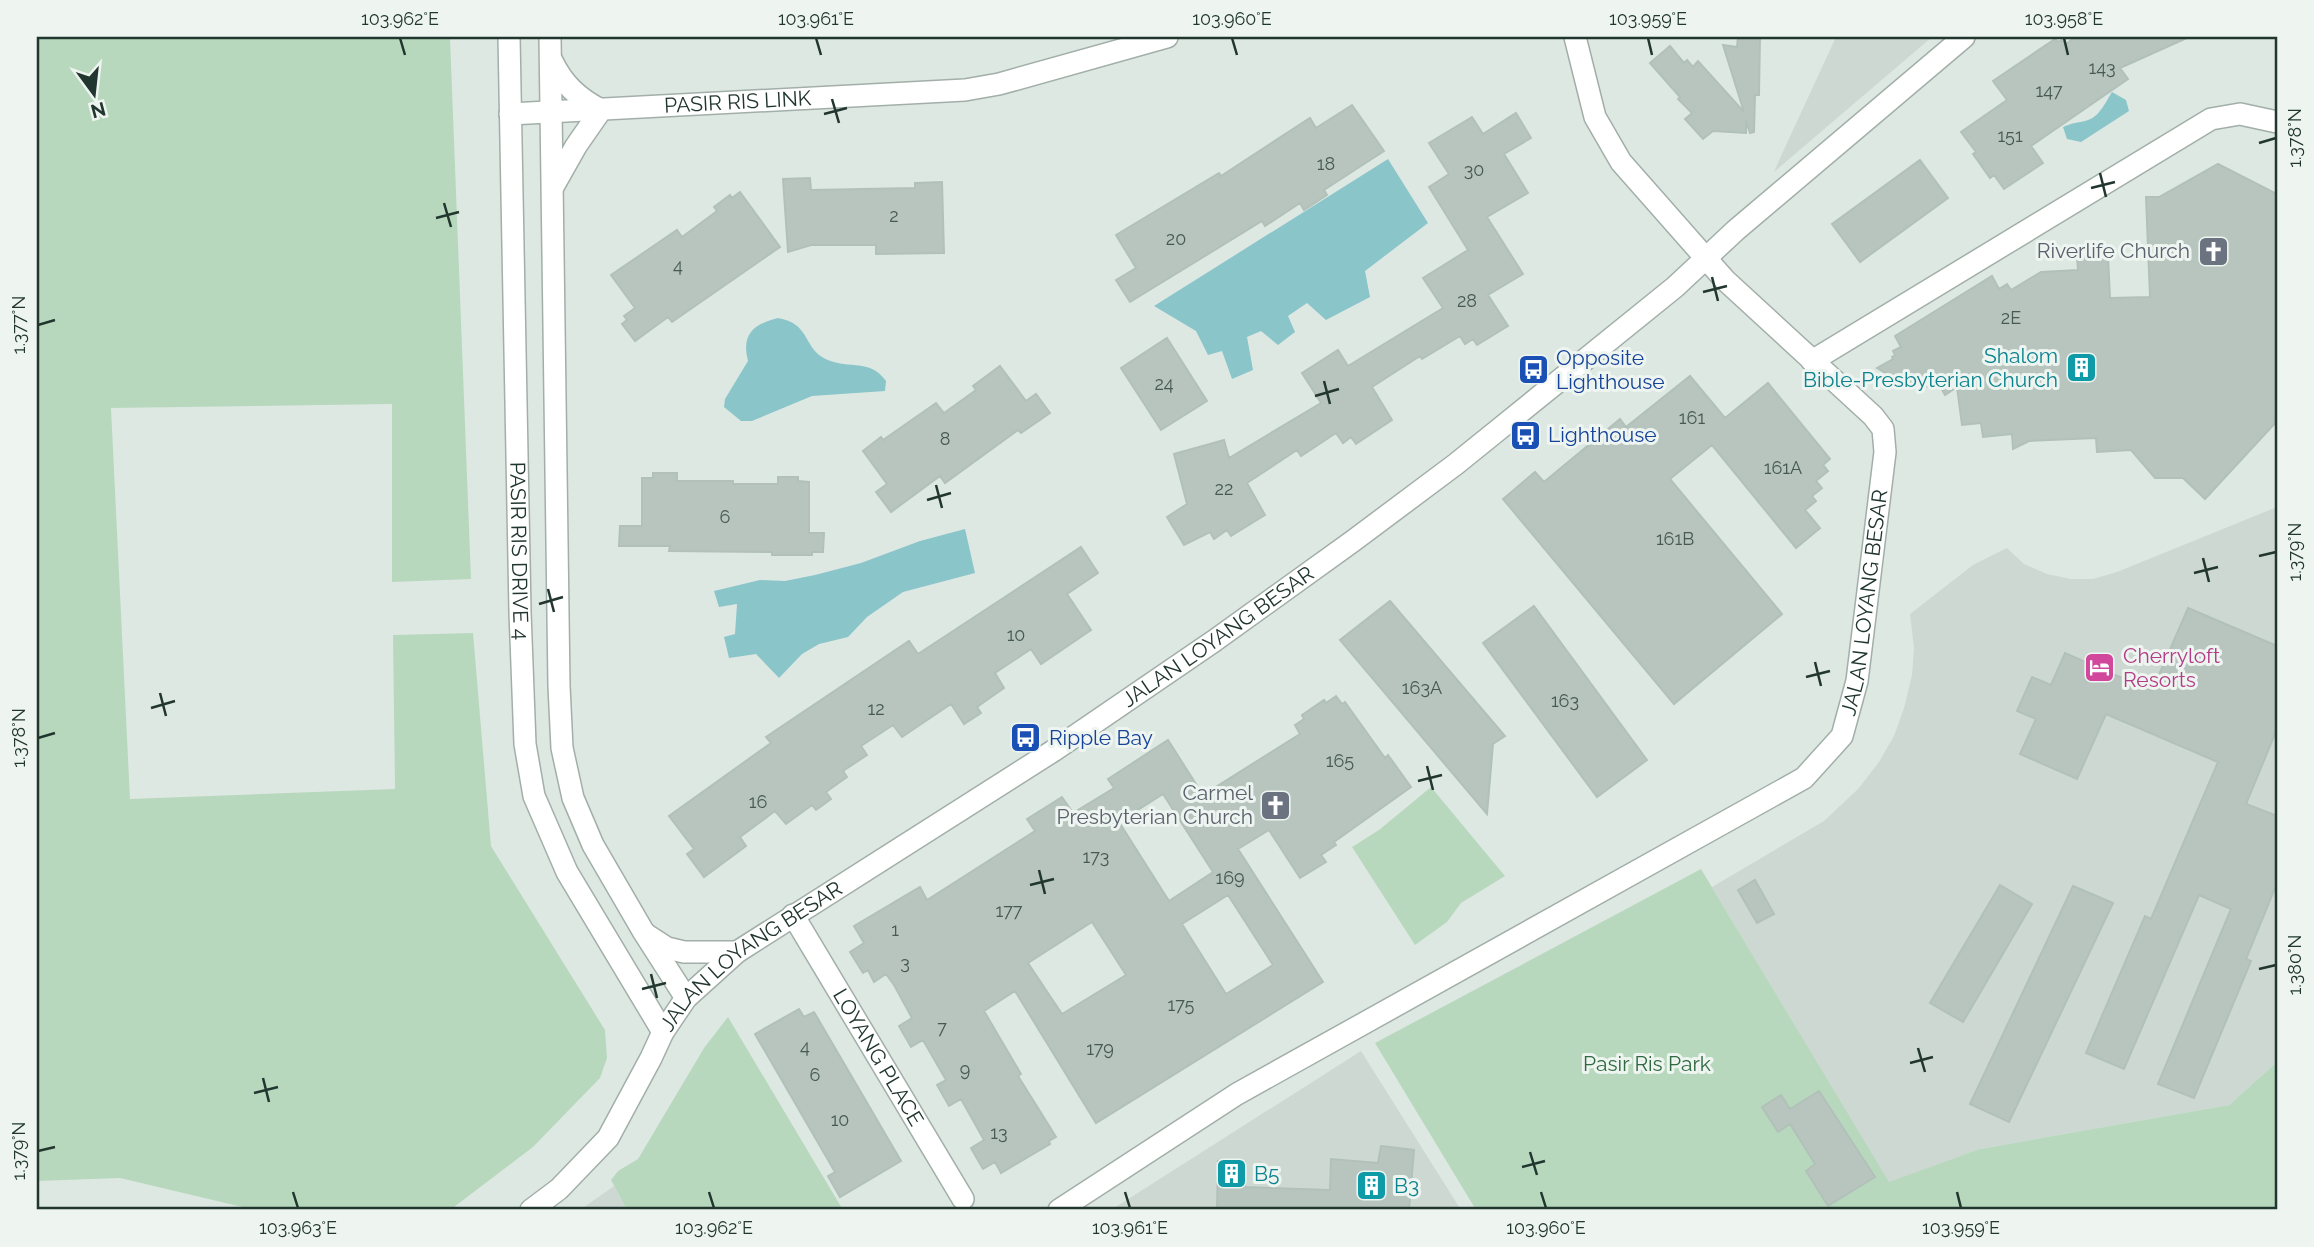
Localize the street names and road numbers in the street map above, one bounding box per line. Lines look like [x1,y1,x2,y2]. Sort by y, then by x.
street label: PASIR RIS LINK [663,85,812,118]
street label: PASIR RIS DRIVE 4 [505,462,534,640]
street label: JALAN LOYANG BESAR [1835,488,1892,718]
street label: JALAN LOYANG BESAR [1117,561,1318,712]
street label: JALAN LOYANG BESAR [654,875,847,1036]
street label: LOYANG PLACE [828,984,929,1130]

